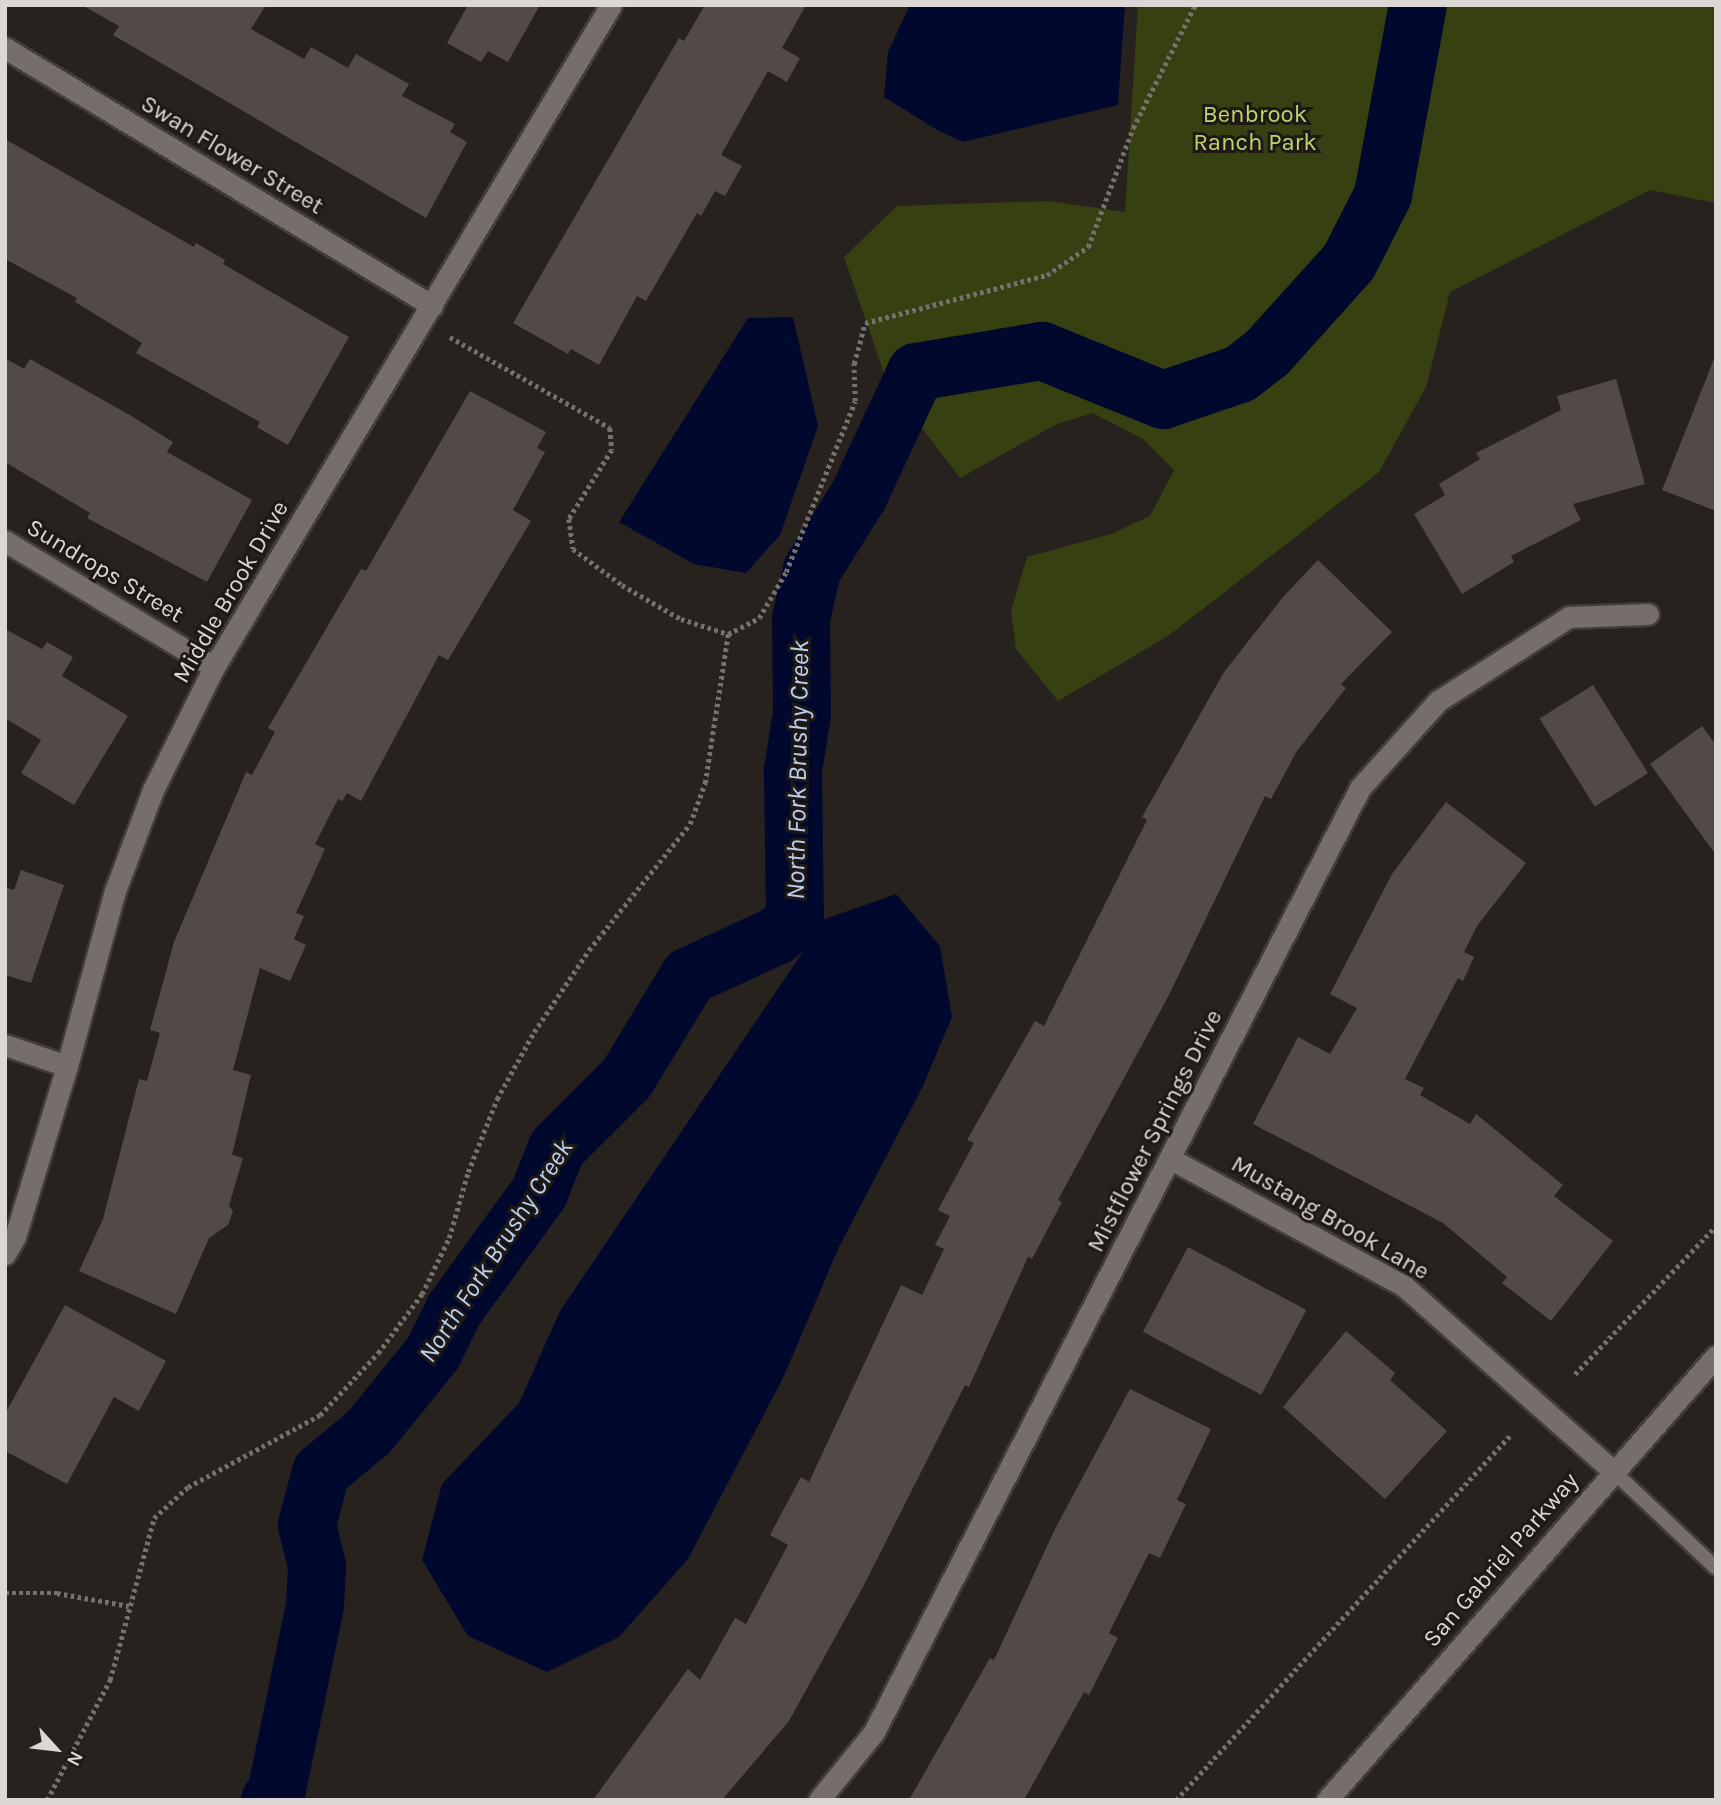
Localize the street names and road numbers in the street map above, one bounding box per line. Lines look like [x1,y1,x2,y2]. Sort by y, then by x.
street label: Swan Flower Street [136,89,328,221]
street label: Middle Brook Drive [167,496,295,688]
street label: Sundrops Street [21,513,189,629]
street label: Mistflower Springs Drive [1081,1005,1229,1257]
street label: Mustang Brook Lane [1226,1150,1434,1286]
street label: San Gabriel Parkway [1417,1467,1585,1653]

